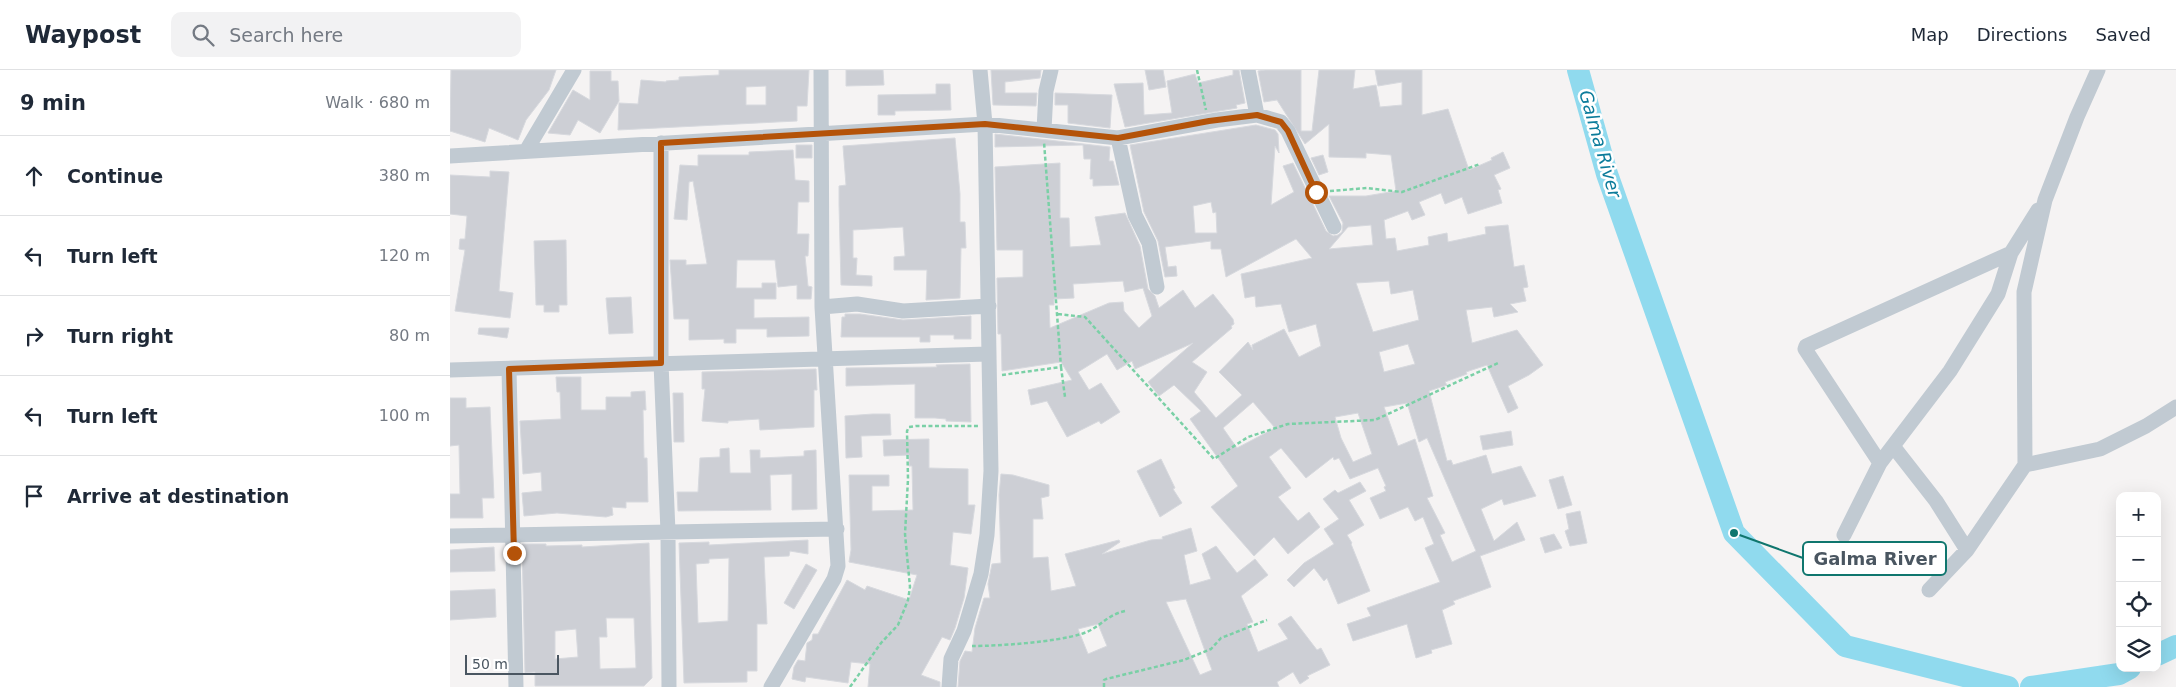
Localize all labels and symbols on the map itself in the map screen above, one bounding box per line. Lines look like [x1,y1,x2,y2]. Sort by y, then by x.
water label: Galma River [1575,88,1626,202]
route start [1305,181,1328,204]
route end [503,542,526,565]
callout: Galma River [1803,542,1946,575]
text: Galma River [1813,548,1937,569]
scale bar [465,652,559,675]

